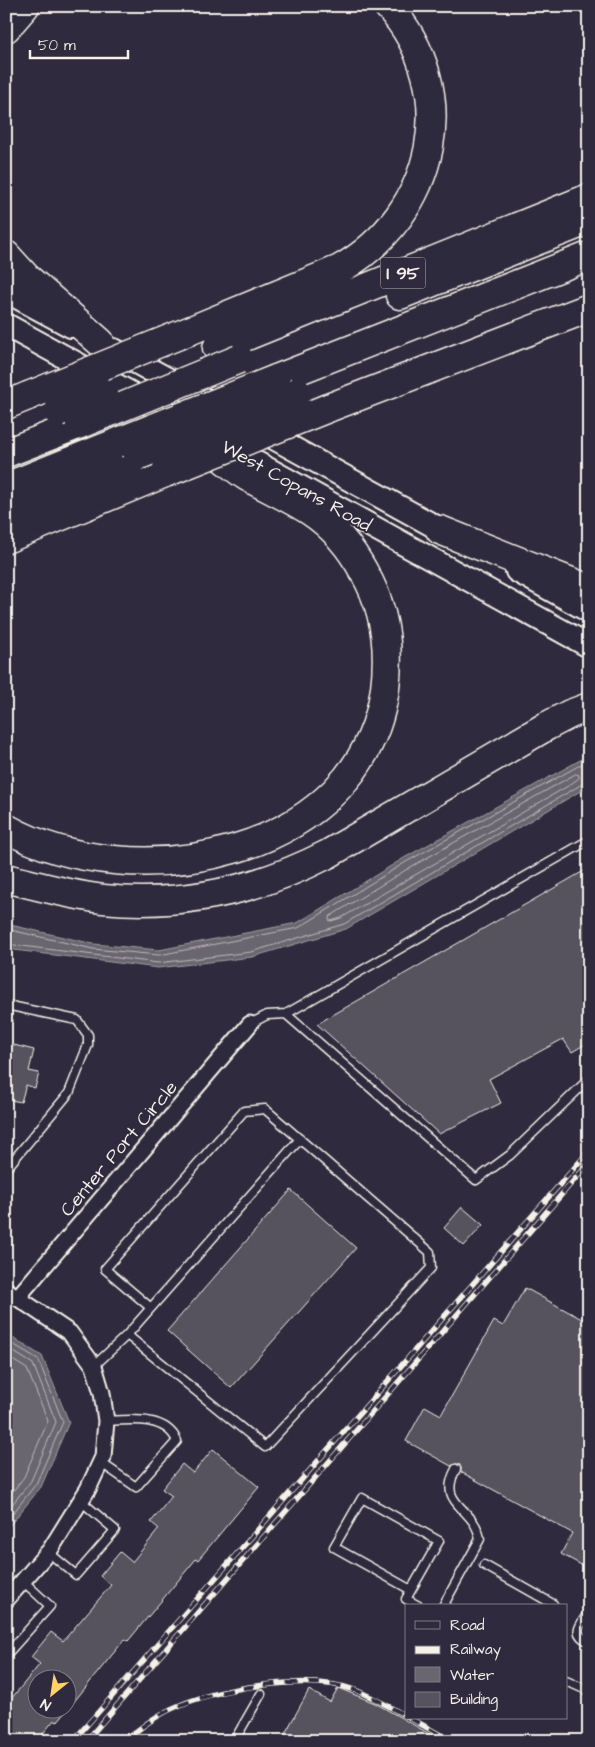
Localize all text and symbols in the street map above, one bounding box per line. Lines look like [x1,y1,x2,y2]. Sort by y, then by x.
scale bar [30,28,128,60]
text: 50 m [38,35,76,56]
road number: I 95 [380,258,426,288]
street label: West Copans Road [216,434,376,539]
street label: Center Port Circle [54,1075,184,1223]
legend [405,1604,568,1720]
text: Road [450,1615,485,1636]
text: Railway [450,1639,501,1661]
text: Water [450,1665,494,1686]
north arrow [28,1670,78,1720]
text: Building [450,1689,498,1711]
text: N [37,1693,55,1715]

